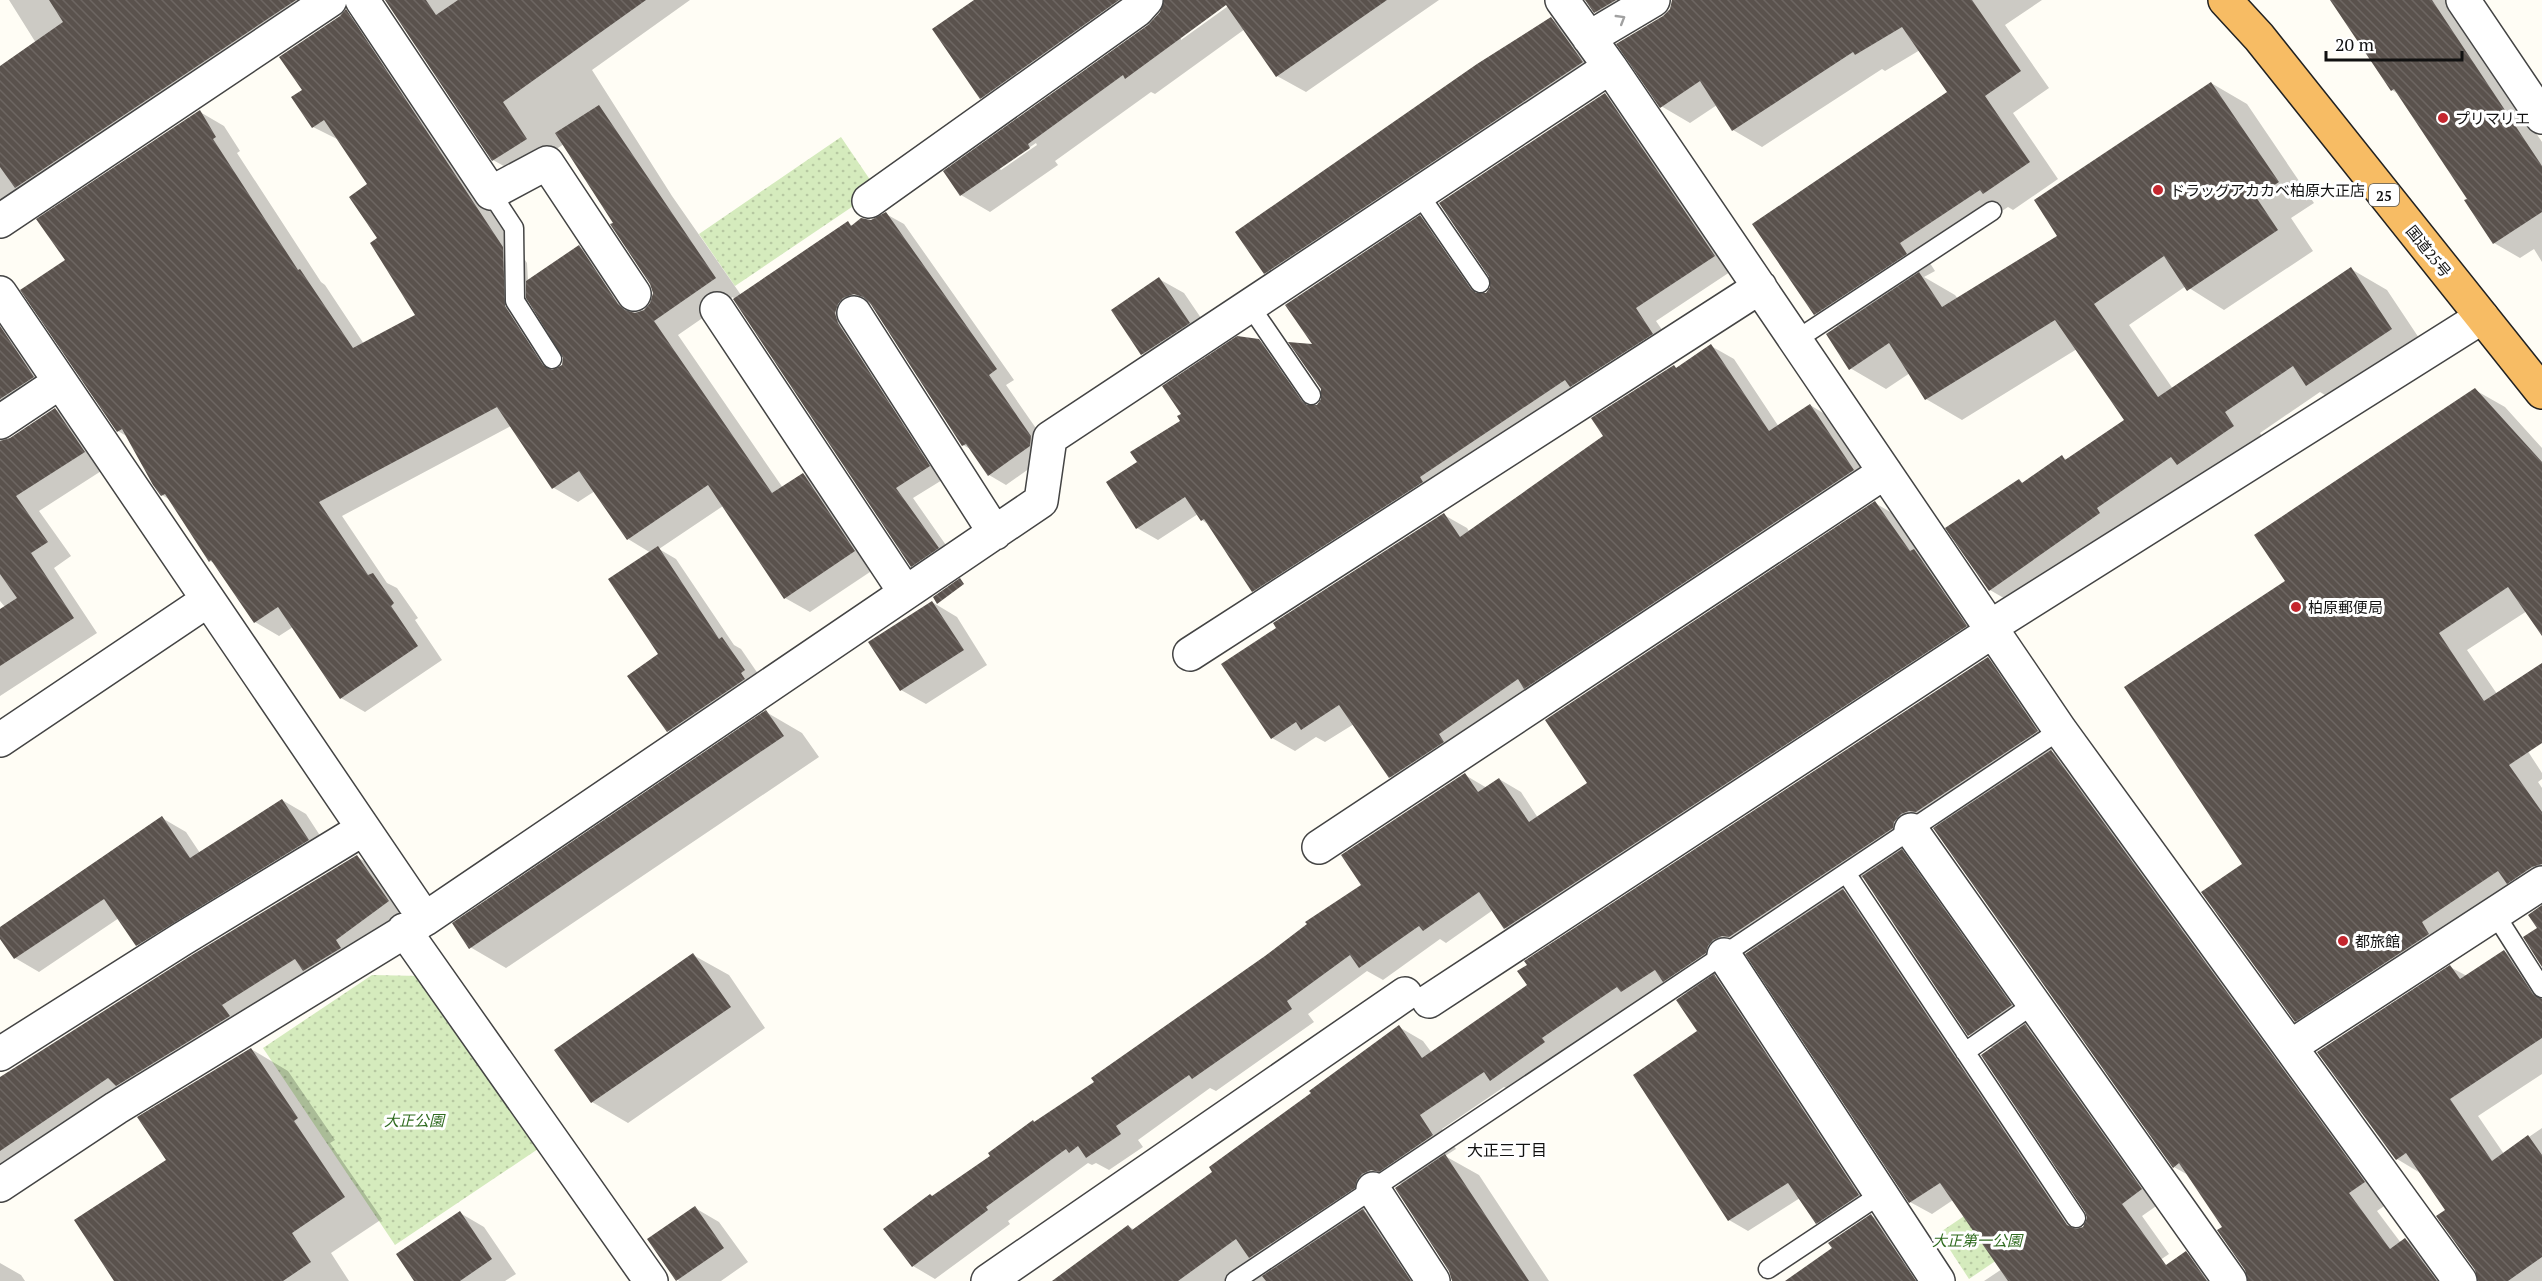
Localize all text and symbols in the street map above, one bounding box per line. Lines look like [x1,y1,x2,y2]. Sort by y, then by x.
one-way arrow [1615,15,1625,26]
scale bar [2326,24,2462,62]
text: 20 m [2335,32,2375,56]
place label: プリマリエ [2455,108,2530,128]
marker: プリマリエ [2436,111,2450,125]
place label: ドラッグアカカベ柏原大正店 [2170,180,2365,200]
marker: ドラッグアカカベ柏原大正店 [2151,183,2165,197]
road number: 25 [2369,184,2399,206]
street label: 国道25号 [2402,221,2456,281]
place label: 柏原郵便局 [2308,597,2383,617]
marker: 柏原郵便局 [2289,600,2303,614]
place label: 都旅館 [2355,931,2400,951]
marker: 都旅館 [2336,934,2350,948]
park label: 大正公園 [384,1110,446,1130]
district label: 大正三丁目 [1467,1139,1547,1161]
park label: 大正第一公園 [1932,1230,2024,1250]

